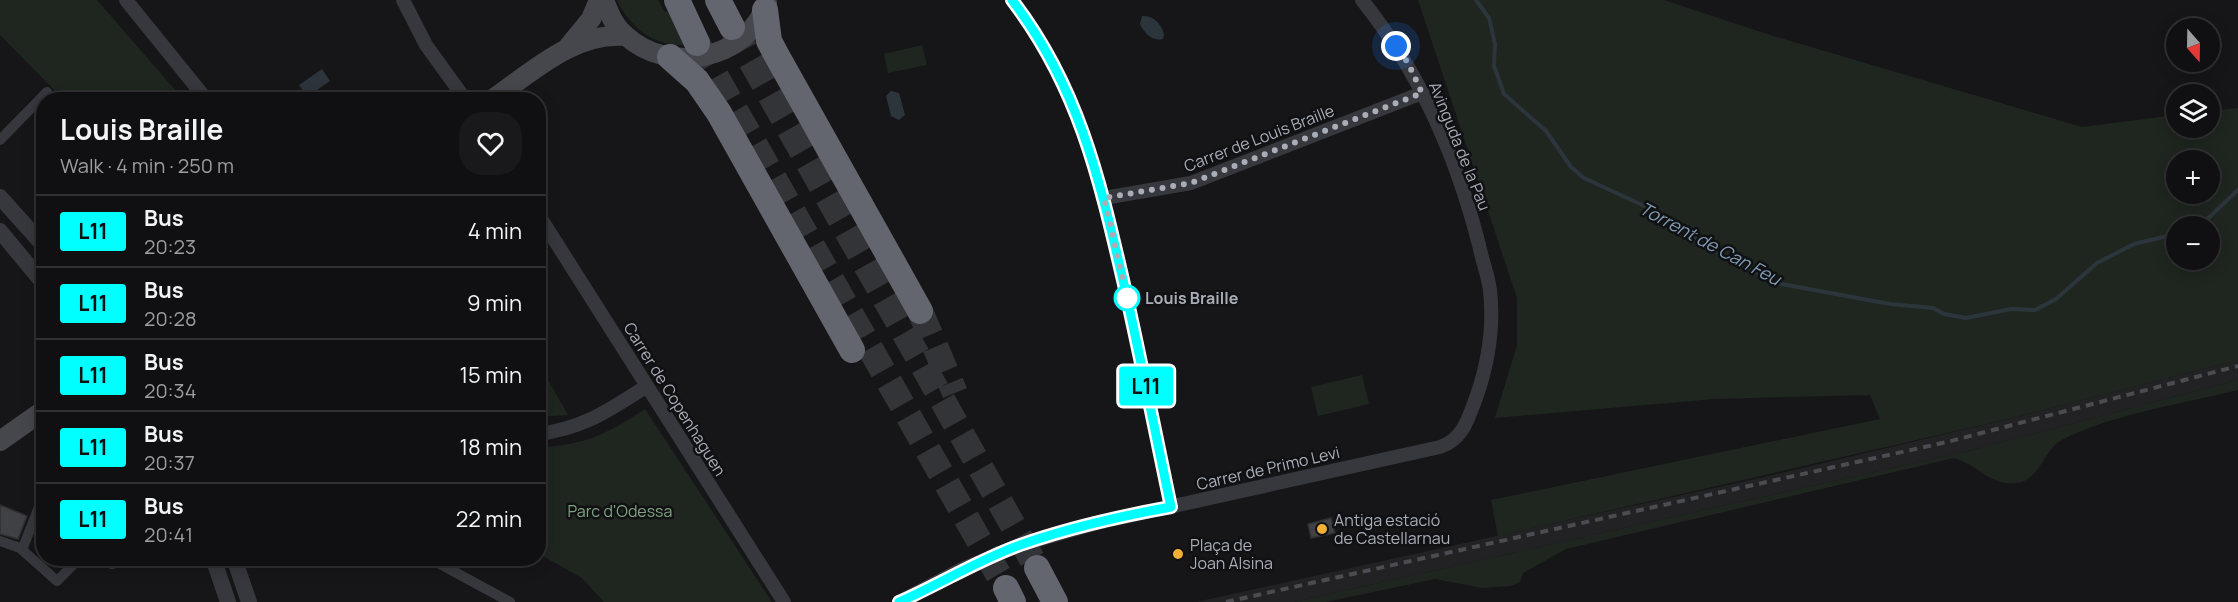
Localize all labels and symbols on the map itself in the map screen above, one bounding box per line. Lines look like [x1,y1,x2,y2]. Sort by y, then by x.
north arrow [2166,18,2220,72]
your location [1381,31,1411,61]
street label: Avinguda de la Pau [1424,78,1496,214]
street label: Carrer de Louis Braille [1181,99,1337,177]
water label: Torrent de Can Feu [1636,196,1786,291]
marker: Louis Braille [1114,285,1140,311]
place label: Louis Braille [1145,287,1239,309]
street label: Carrer de Copenhaguen [619,318,731,480]
line badge: L11 [1112,366,1180,406]
street label: Carrer de Primo Levi [1194,441,1342,495]
park label: Parc d'Odessa [568,500,672,522]
place label: Antiga estació de Castellarnau [1334,509,1450,549]
marker: Antiga estació de Castellarnau [1315,522,1329,536]
place label: Plaça de Joan Alsina [1190,534,1273,574]
marker: Plaça de Joan Alsina [1171,547,1185,561]

